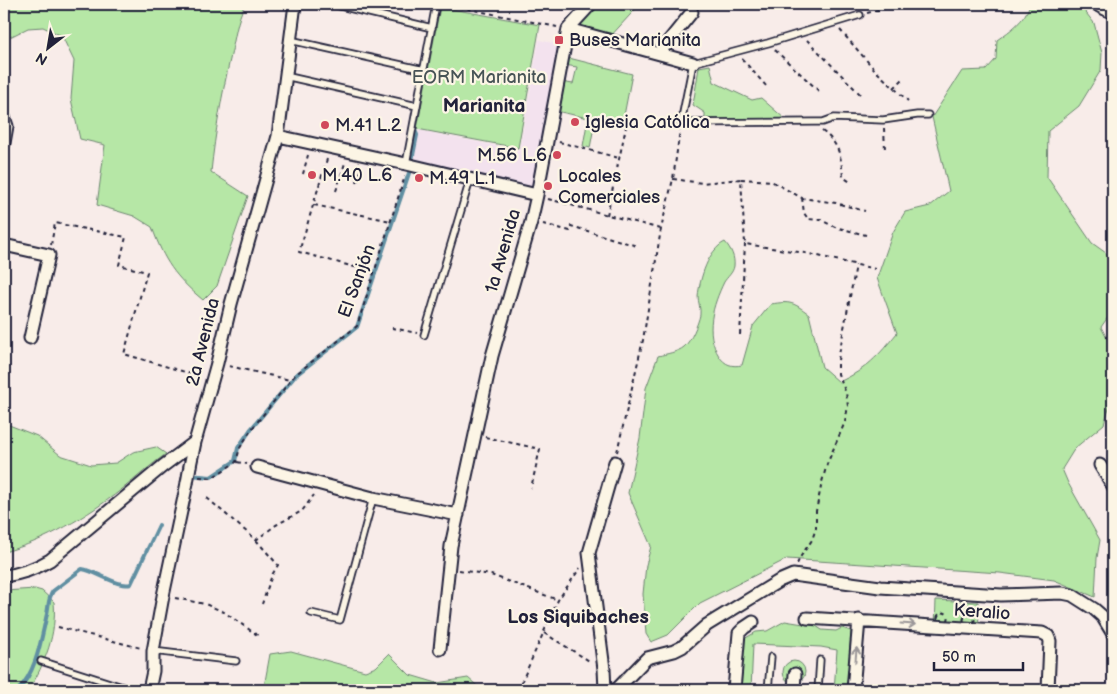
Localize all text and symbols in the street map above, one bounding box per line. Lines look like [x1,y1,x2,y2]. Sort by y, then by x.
north arrow [22,22,72,72]
place label: Buses Marianita [569,30,701,51]
marker: Buses Marianita [553,34,565,46]
text: N [33,49,50,69]
park label: EORM Marianita [412,67,546,88]
district label: Marianita [443,95,525,118]
place label: Iglesia Católica [585,112,710,133]
place label: M.41 L.2 [335,115,402,136]
marker: Iglesia Católica [569,116,581,128]
marker: M.41 L.2 [319,119,331,131]
place label: M.56 L.6 [477,145,547,166]
marker: M.56 L.6 [551,149,563,161]
place label: M.40 L.6 [322,165,392,186]
place label: Locales Comerciales [558,166,660,208]
place label: M.49 L.1 [429,168,495,189]
marker: M.40 L.6 [306,169,318,181]
marker: M.49 L.1 [413,172,425,184]
marker: Locales Comerciales [542,180,554,192]
street label: 1a Avenida [481,207,525,295]
street label: El Sanjón [334,242,380,320]
street label: 2a Avenida [182,296,224,388]
street label: Keralio [953,600,1011,624]
district label: Los Siquibaches [507,606,649,629]
one-way arrow [900,619,916,629]
scale bar [934,639,1023,671]
one-way arrow [852,647,861,663]
text: 50 m [942,648,976,667]

